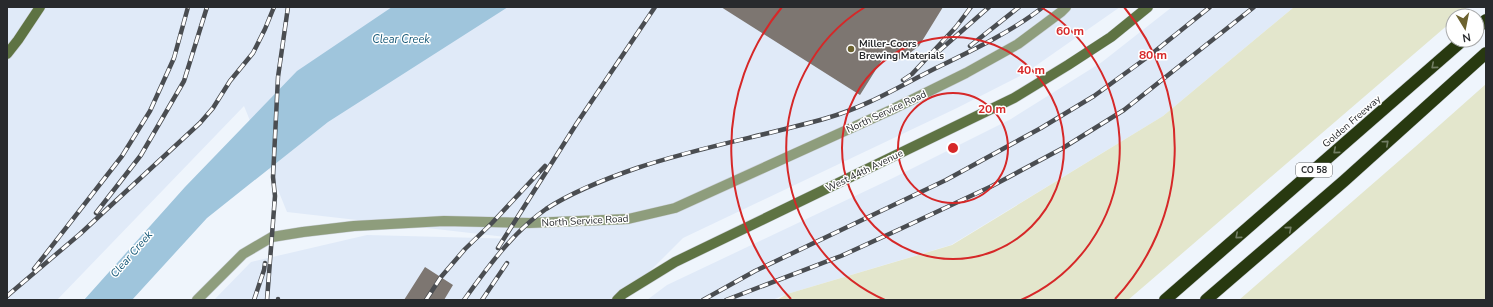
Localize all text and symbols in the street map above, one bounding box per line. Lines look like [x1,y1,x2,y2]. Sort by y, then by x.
north arrow [1445,8,1485,48]
text: 60 m [1056,23,1084,39]
text: N [1461,29,1472,45]
water label: Clear Creek [372,32,430,47]
place label: Miller-Coors Brewing Materials [859,37,944,63]
marker: Miller-Coors Brewing Materials [846,44,856,54]
text: 80 m [1139,47,1167,63]
one-way arrow [1431,61,1438,68]
text: 40 m [1017,62,1045,78]
street label: North Service Road [844,87,929,137]
street label: Golden Freeway [1319,92,1385,151]
text: 20 m [978,101,1006,117]
one-way arrow [1382,140,1389,147]
centre of rings [946,141,960,155]
street label: West 44th Avenue [823,146,905,196]
one-way arrow [1333,146,1340,153]
road number: CO 58 [1296,163,1332,177]
street label: North Service Road [541,212,629,230]
one-way arrow [1284,226,1291,233]
water label: Clear Creek [107,227,156,281]
one-way arrow [1235,232,1242,239]

